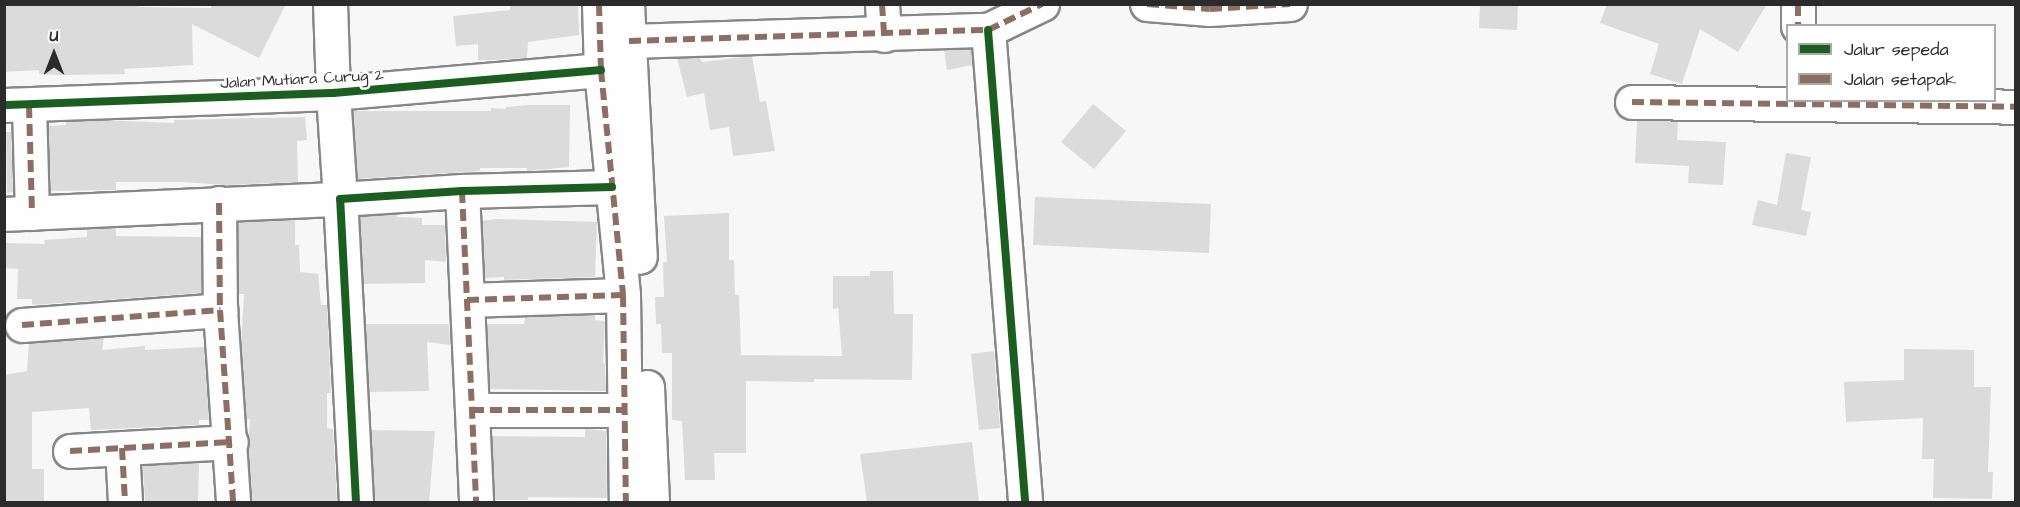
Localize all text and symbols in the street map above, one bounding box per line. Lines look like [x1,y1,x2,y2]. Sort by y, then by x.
north arrow [24,24,84,84]
legend [1786,24,1996,102]
text: U [50,25,58,47]
text: Jalur sepeda [1844,37,1949,62]
street label: Jalan Mutiara Curug 2 [220,65,384,93]
text: Jalan setapak [1844,67,1956,92]

